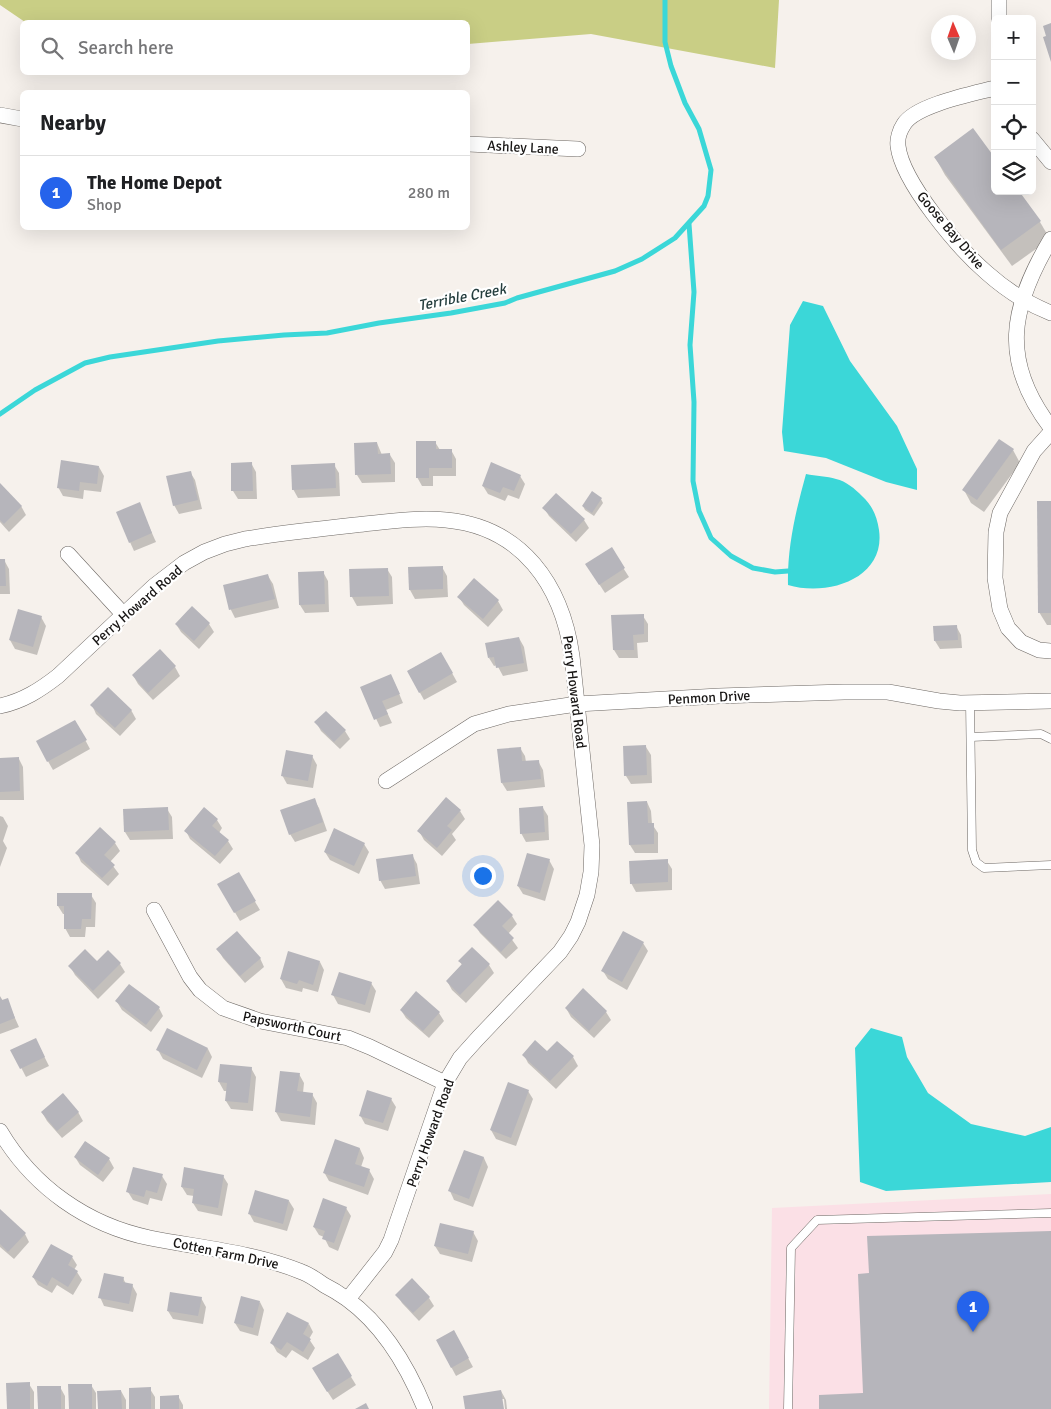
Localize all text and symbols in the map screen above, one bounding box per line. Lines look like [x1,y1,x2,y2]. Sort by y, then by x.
north arrow [931,15,976,60]
map controls [991,15,1036,195]
button: + [991,15,1036,60]
search box [20,20,470,75]
icon: search [38,34,66,62]
text: Search here [78,36,174,60]
button: − [991,60,1036,105]
button: locate [991,105,1036,150]
text: Nearby [40,110,106,136]
street label: Ashley Lane [487,137,559,158]
button: layers [991,150,1036,195]
text: The Home Depot [87,171,222,195]
text: 1 [52,183,60,203]
text: 280 m [408,183,450,203]
street label: Goose Bay Drive [913,188,988,273]
text: Shop [87,195,121,215]
water label: Terrible Creek [417,279,509,314]
street label: Perry Howard Road [89,562,186,649]
street label: Perry Howard Road [559,634,590,750]
street label: Penmon Drive [667,687,751,708]
your location [470,863,496,889]
street label: Papsworth Court [241,1008,343,1045]
street label: Perry Howard Road [403,1077,458,1190]
street label: Cotten Farm Drive [172,1234,280,1273]
pin: 1 [957,1291,989,1332]

